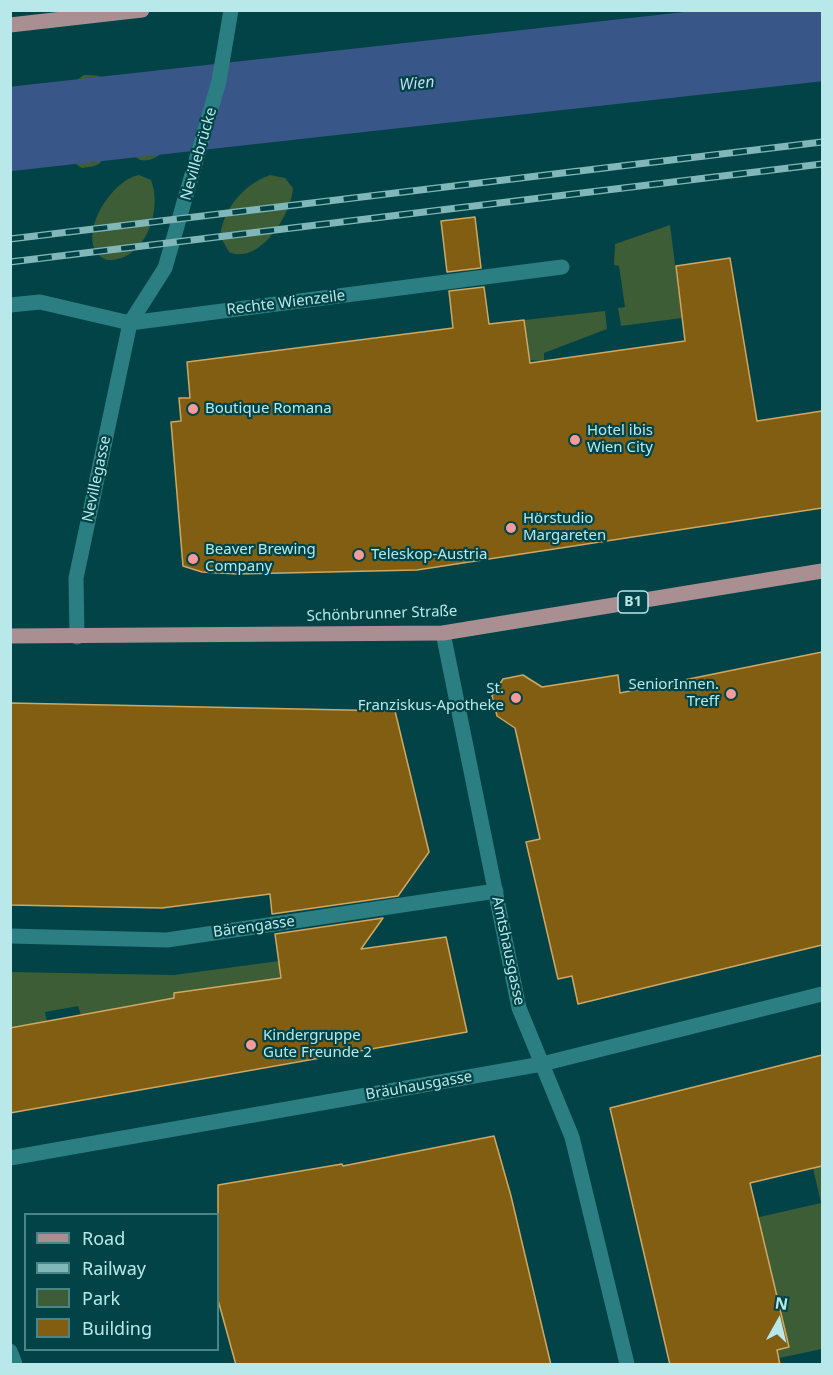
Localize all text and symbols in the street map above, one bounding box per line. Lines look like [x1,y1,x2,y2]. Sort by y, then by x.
water label: Wien [399,73,435,95]
street label: Nevillebrücke [177,106,221,202]
street label: Rechte Wienzeile [226,287,346,319]
place label: Boutique Romana [205,400,332,418]
marker: Boutique Romana [186,402,200,416]
place label: Hotel ibis Wien City [587,422,653,457]
marker: Hotel ibis Wien City [568,433,582,447]
street label: Nevillegasse [79,434,115,524]
place label: Hörstudio Margareten [523,510,606,545]
marker: Hörstudio Margareten [504,521,518,535]
place label: Beaver Brewing Company [205,541,316,576]
place label: Teleskop-Austria [371,546,487,564]
marker: Teleskop-Austria [352,548,366,562]
marker: Beaver Brewing Company [186,552,200,566]
road number: B1 [618,591,648,613]
street label: Schönbrunner Straße [306,602,458,626]
place label: SeniorInnen. Treff [629,676,719,711]
place label: St. Franziskus-Apotheke [358,680,504,715]
marker: SeniorInnen. Treff [724,687,738,701]
marker: St. Franziskus-Apotheke [509,691,523,705]
street label: Amtshausgasse [488,895,528,1007]
street label: Bärengasse [212,912,296,942]
place label: Kindergruppe Gute Freunde 2 [263,1027,372,1062]
marker: Kindergruppe Gute Freunde 2 [244,1038,258,1052]
street label: Bräuhausgasse [364,1068,474,1104]
legend [24,1213,219,1351]
text: Road [82,1226,125,1250]
text: Railway [82,1256,146,1280]
text: Park [82,1286,120,1310]
north arrow [749,1291,809,1351]
text: N [774,1291,789,1315]
text: Building [82,1316,152,1340]

